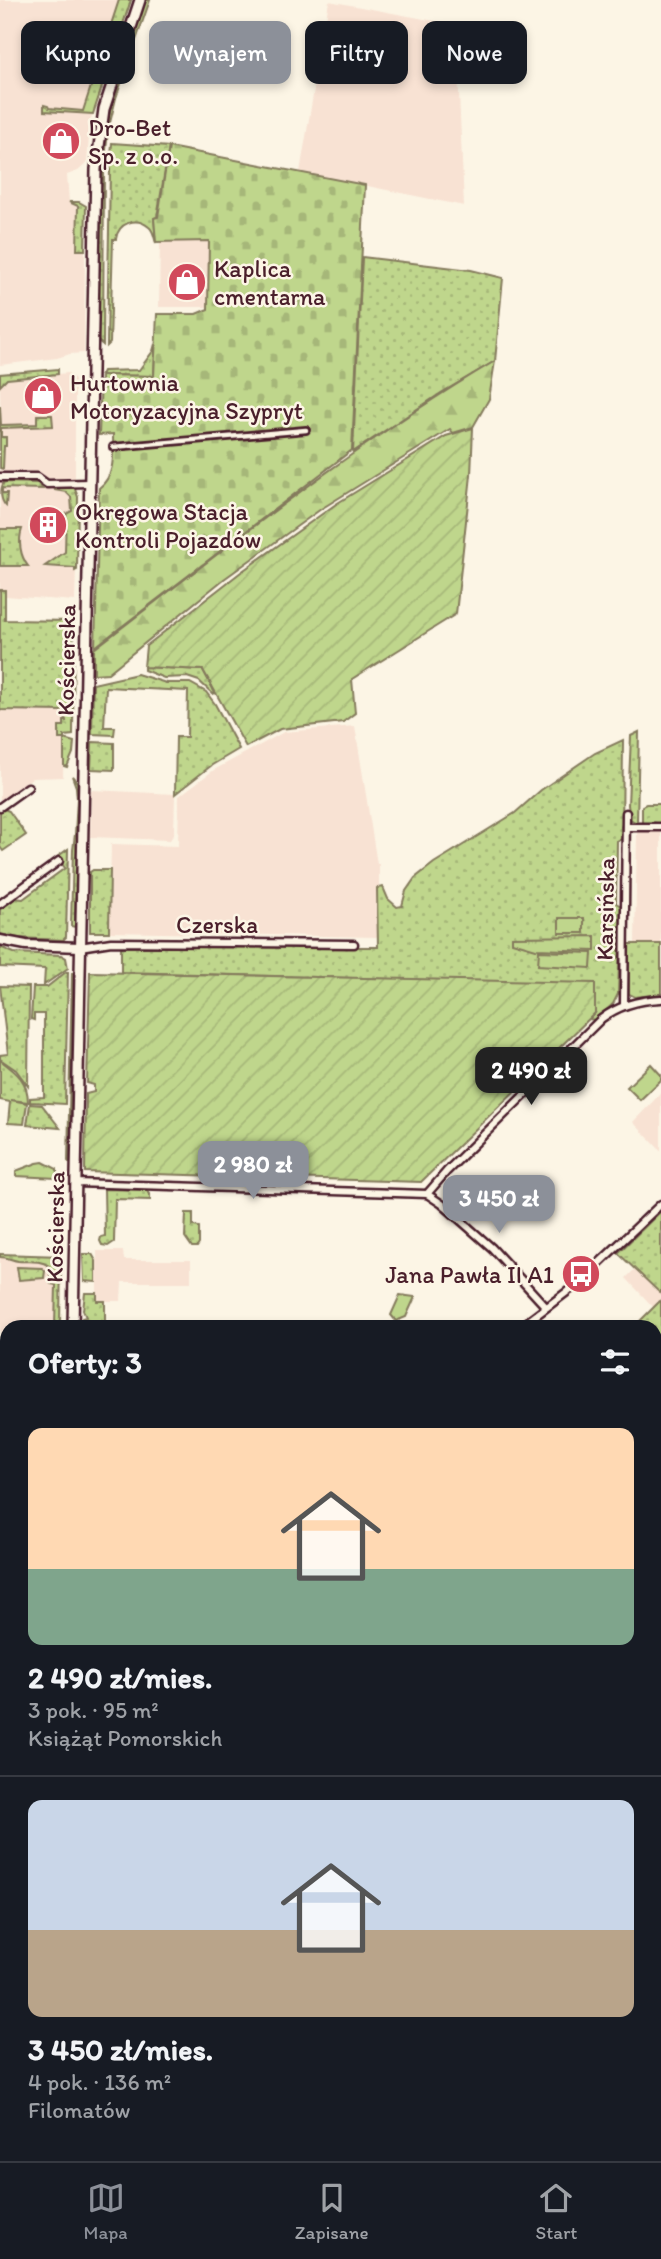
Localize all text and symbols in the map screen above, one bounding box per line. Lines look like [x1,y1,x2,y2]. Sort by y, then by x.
chip: Kupno [21,21,135,84]
chip: Wynajem [149,21,291,84]
chip: Filtry [305,21,408,84]
chip: Nowe [422,21,527,84]
place label: Dro-Bet Sp. z o.o. [88,113,178,170]
shop icon: Dro-Bet Sp. z o.o. [40,120,82,162]
place label: Kaplica cmentarna [214,254,326,311]
shop icon: Kaplica cmentarna [166,261,208,303]
place label: Hurtownia Motoryzacyjna Szypryt [70,368,303,425]
shop icon: Hurtownia Motoryzacyjna Szypryt [22,375,64,417]
place label: Okręgowa Stacja Kontroli Pojazdów [75,497,261,554]
building icon: Okręgowa Stacja Kontroli Pojazdów [27,504,69,546]
street label: Kościerska [51,603,81,716]
street label: Karsińska [590,857,620,961]
street label: Czerska [176,910,258,939]
pin: 2 490 zł [459,1048,603,1107]
text: 2 490 zł [491,1056,571,1084]
pin: 2 980 zł [181,1142,325,1201]
text: 2 980 zł [214,1150,292,1178]
street label: Kościerska [40,1170,70,1283]
pin: 3 450 zł [427,1176,571,1235]
text: 3 450 zł [459,1184,539,1212]
bus stop icon: Jana Pawła II A1 [560,1253,602,1295]
place label: Jana Pawła II A1 [385,1260,554,1289]
icon: filters [596,1343,634,1381]
text: Oferty: 3 [28,1344,142,1381]
icon: home [268,1473,394,1599]
text: 2 490 zł/mies. [28,1659,213,1696]
text: 3 pok. · 95 m² [28,1696,159,1724]
text: Książąt Pomorskich [28,1724,222,1752]
icon: home [268,1845,394,1971]
text: 3 450 zł/mies. [28,2031,213,2068]
text: 4 pok. · 136 m² [28,2068,171,2096]
text: Filomatów [28,2096,130,2124]
tab: Mapa [83,2179,128,2244]
tab: Zapisane [295,2179,368,2244]
tab: Start [535,2179,578,2244]

